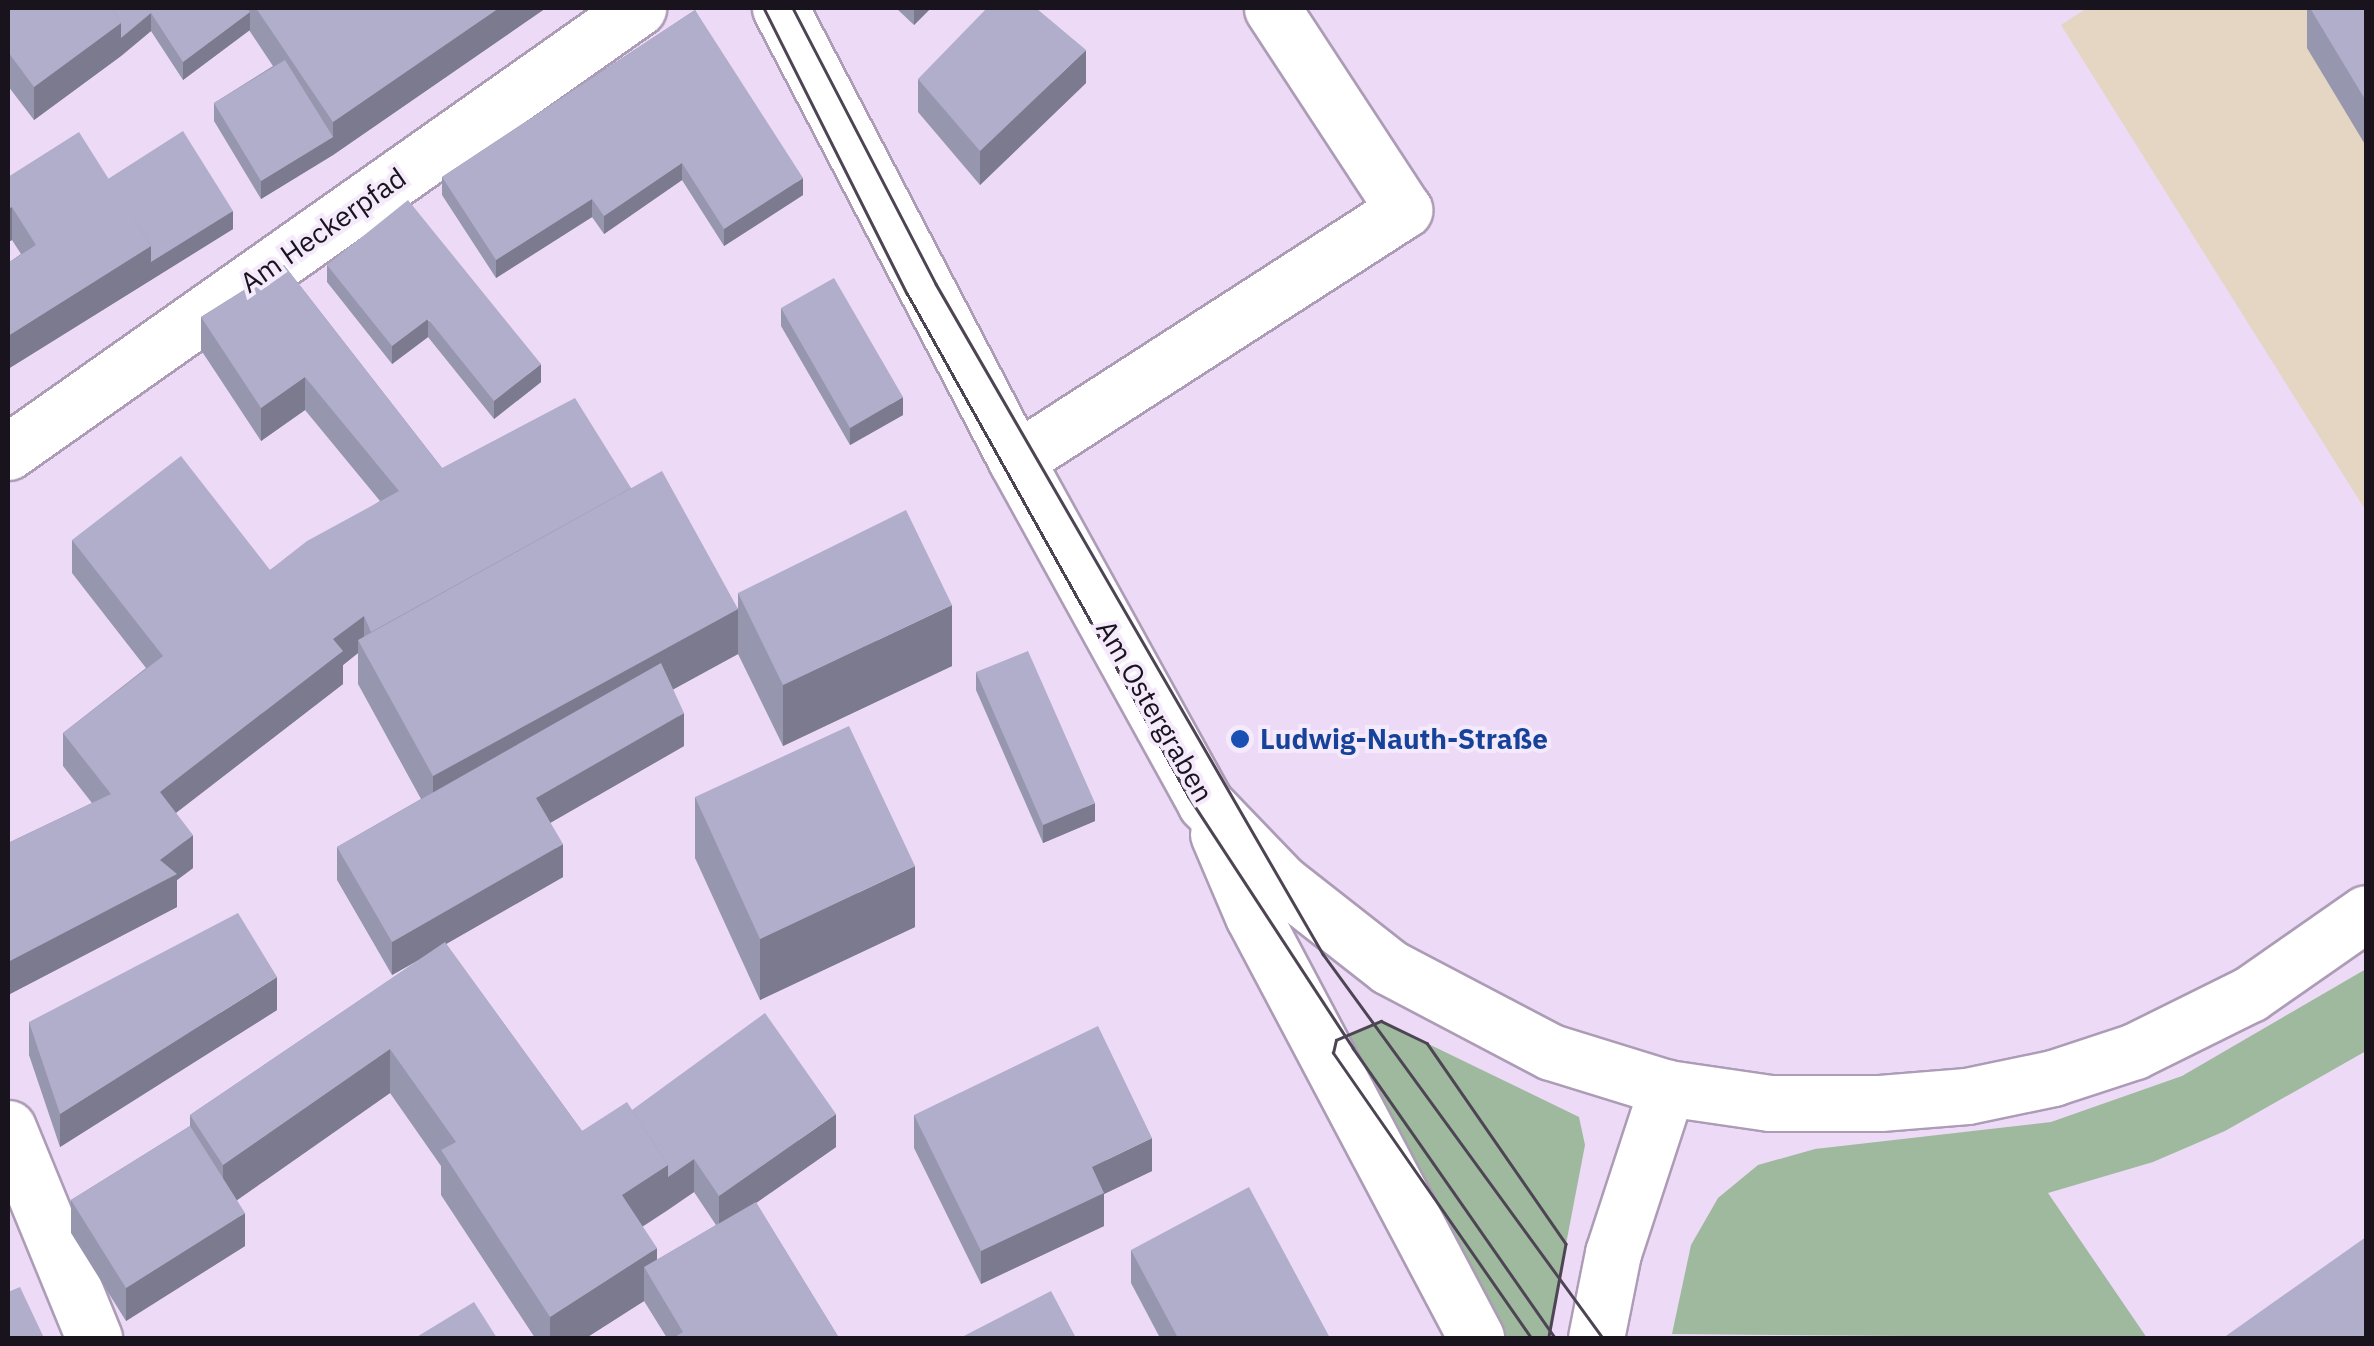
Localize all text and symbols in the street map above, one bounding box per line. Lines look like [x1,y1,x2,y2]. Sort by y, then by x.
street label: Am Heckerpfad [234,160,412,300]
street label: Am Ostergraben [1089,614,1221,808]
place label: Ludwig-Nauth-Straße [1260,722,1548,756]
marker: Ludwig-Nauth-Straße [1229,728,1251,750]

